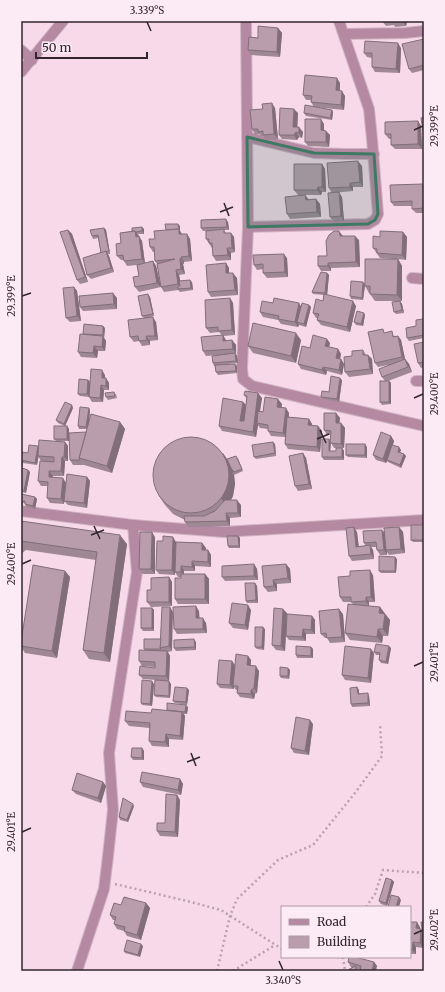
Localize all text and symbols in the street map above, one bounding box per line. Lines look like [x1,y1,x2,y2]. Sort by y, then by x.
text: 3.339°S [130,4,164,17]
scale bar [36,34,147,60]
text: 50 m [42,40,71,55]
text: 29.399°E [428,105,441,147]
text: 29.399°E [5,275,18,317]
text: 29.400°E [428,372,441,415]
text: 29.400°E [5,542,18,585]
text: 29.401°E [428,641,441,682]
text: 29.401°E [5,811,18,852]
legend [281,906,411,958]
text: 29.402°E [428,909,441,951]
text: Road [317,914,346,929]
text: Building [317,934,367,949]
text: 3.340°S [265,974,301,987]

